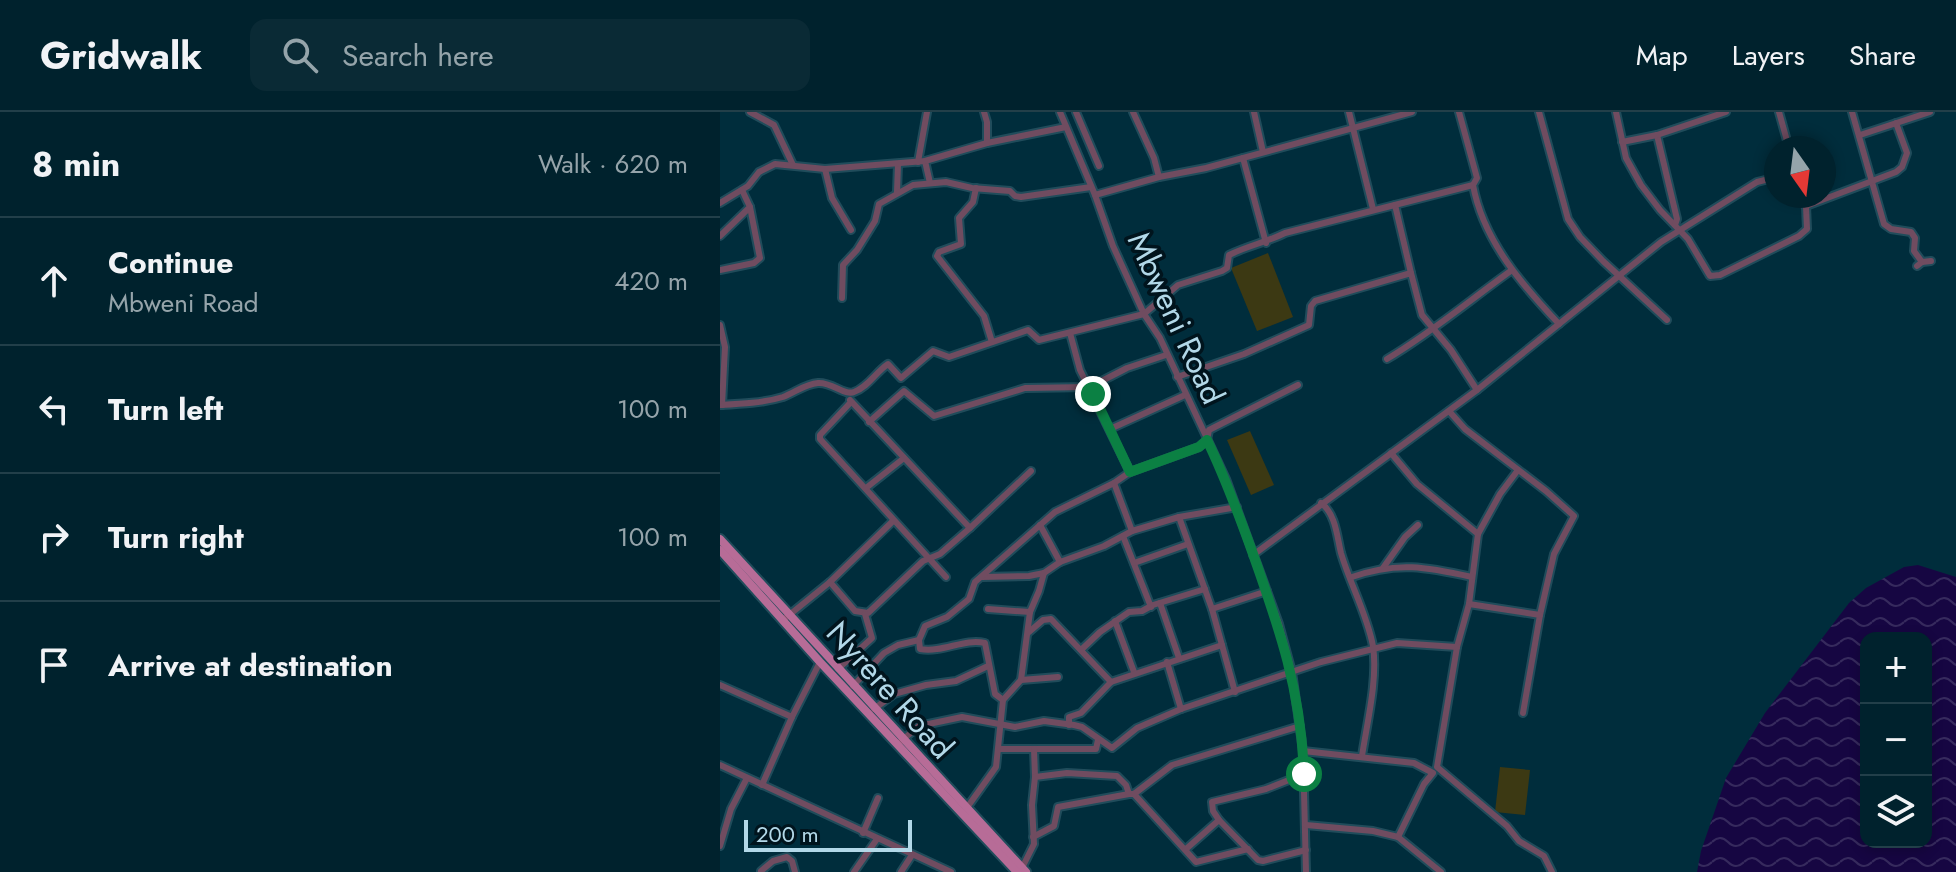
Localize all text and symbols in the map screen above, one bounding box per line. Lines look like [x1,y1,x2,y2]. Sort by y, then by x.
search box [250,19,810,91]
text: Gridwalk [40,28,202,83]
icon: search [278,33,322,77]
text: Search here [342,34,494,77]
text: Map [1636,35,1688,76]
text: Layers [1732,35,1805,76]
text: Share [1849,35,1916,76]
north arrow [1764,136,1836,208]
text: 8 min [32,140,120,189]
text: Walk · 620 m [538,145,688,183]
street label: Mbweni Road [1116,224,1236,412]
text: Continue [108,241,234,284]
icon: ahead [32,259,76,303]
text: 420 m [614,262,688,300]
text: Mbweni Road [108,284,258,322]
route end [1075,376,1111,412]
icon: left [32,387,76,431]
text: Turn left [108,388,223,431]
text: 100 m [617,390,688,428]
icon: right [32,515,76,559]
text: Turn right [108,516,244,559]
text: 100 m [617,518,688,556]
street label: Nyrere Road [816,611,964,769]
map controls [1860,632,1932,848]
button: + [1860,632,1932,704]
icon: arrive [32,643,76,687]
text: Arrive at destination [108,644,393,687]
button: − [1860,704,1932,776]
route start [1286,756,1322,792]
button: layers [1860,776,1932,848]
scale bar [744,816,912,852]
text: 200 m [756,818,819,850]

